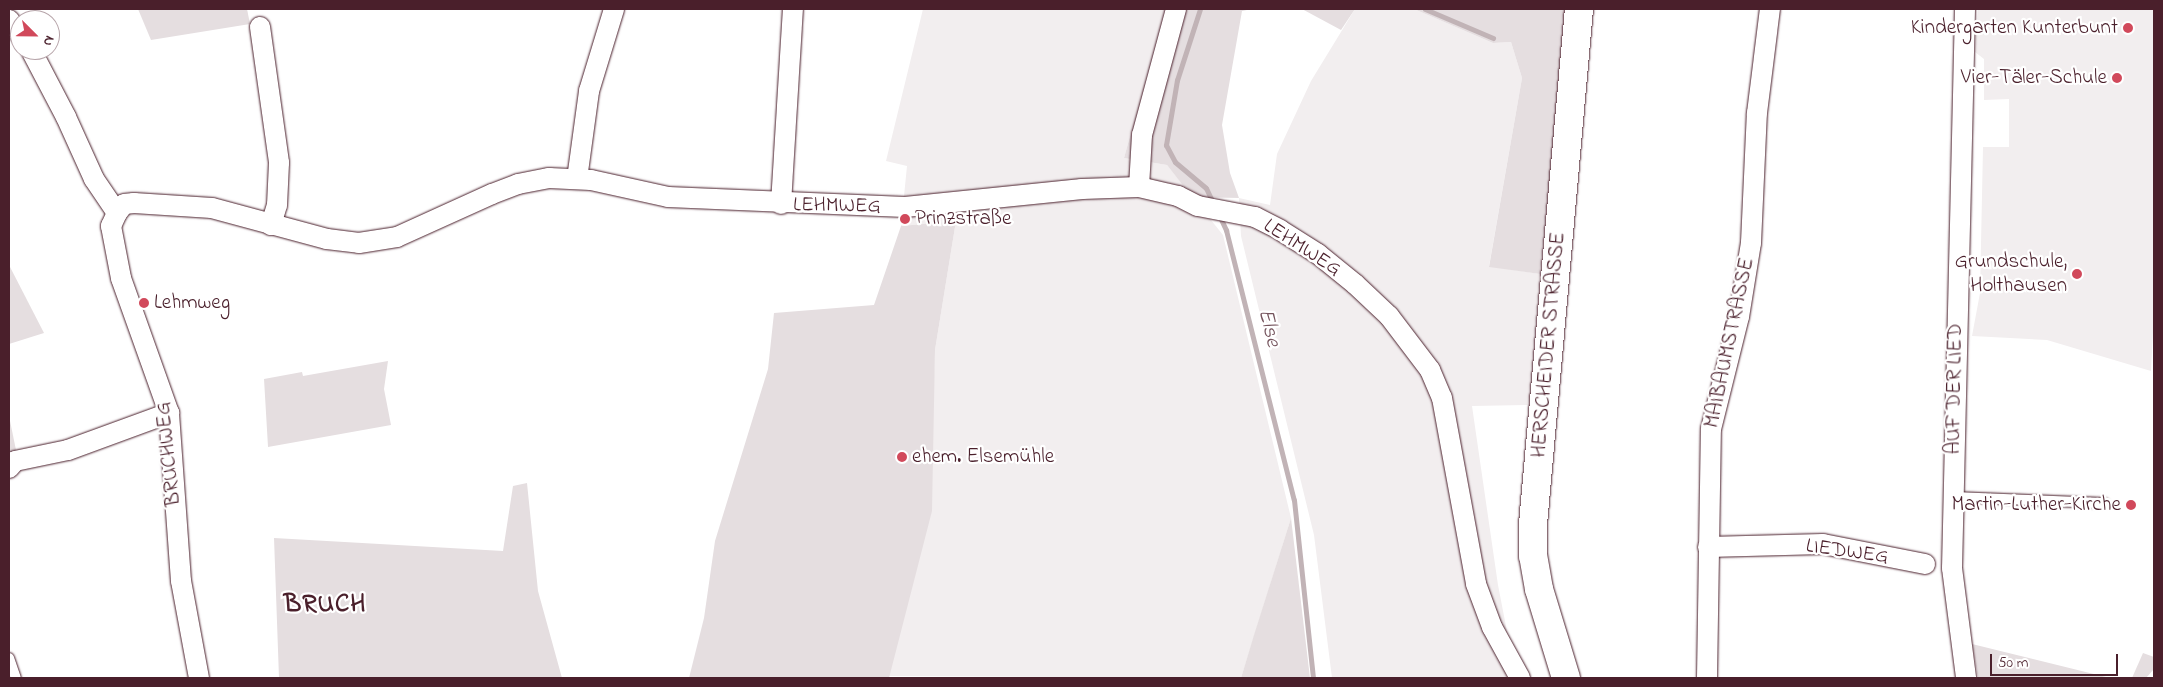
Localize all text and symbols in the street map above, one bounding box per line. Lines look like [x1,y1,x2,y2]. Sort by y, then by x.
north arrow [10,10,60,60]
place label: Kindergarten Kunterbunt [1911,15,2118,41]
marker: Kindergarten Kunterbunt [2122,22,2134,34]
text: N [37,32,60,49]
place label: Vier-Täler-Schule [1961,65,2107,91]
marker: Vier-Täler-Schule [2111,72,2123,84]
street label: LEHMWEG [793,193,881,219]
place label: Prinzstraße [915,206,1011,232]
marker: Prinzstraße [899,213,911,225]
street label: LEHMWEG [1258,214,1346,282]
street label: HERSCHEIDER STRASSE [1527,231,1571,459]
place label: Grundschule, Holthausen [1955,249,2067,299]
street label: MAIBAUMSTRASSE [1700,256,1760,430]
marker: Grundschule, Holthausen [2071,268,2083,280]
place label: Lehmweg [154,290,230,316]
marker: Lehmweg [138,297,150,309]
water label: Else [1251,306,1285,350]
street label: AUF DER LIED [1941,323,1969,455]
street label: BRUCHWEG [151,401,187,507]
place label: ehem. Elsemühle [912,444,1054,470]
marker: ehem. Elsemühle [896,451,908,463]
place label: Martin-Luther-Kirche [1952,492,2121,518]
marker: Martin-Luther-Kirche [2125,499,2137,511]
street label: LIEDWEG [1804,534,1890,570]
district label: BRUCH [283,590,367,622]
scale bar [1993,644,2120,676]
text: 50 m [1998,652,2028,674]

